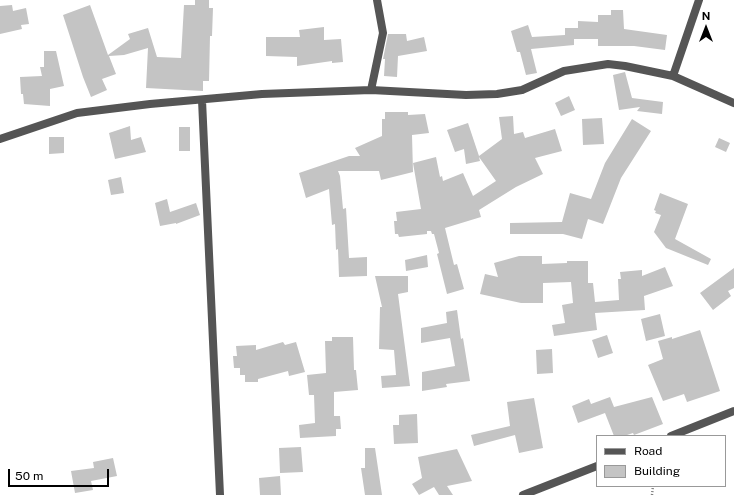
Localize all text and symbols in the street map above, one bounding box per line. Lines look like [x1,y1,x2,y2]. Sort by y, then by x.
north arrow [686,8,726,48]
text: N [702,10,710,22]
legend [596,435,726,487]
text: Road [634,444,662,458]
scale bar [10,461,111,487]
text: Building [634,464,680,478]
text: 50 m [15,469,43,483]

